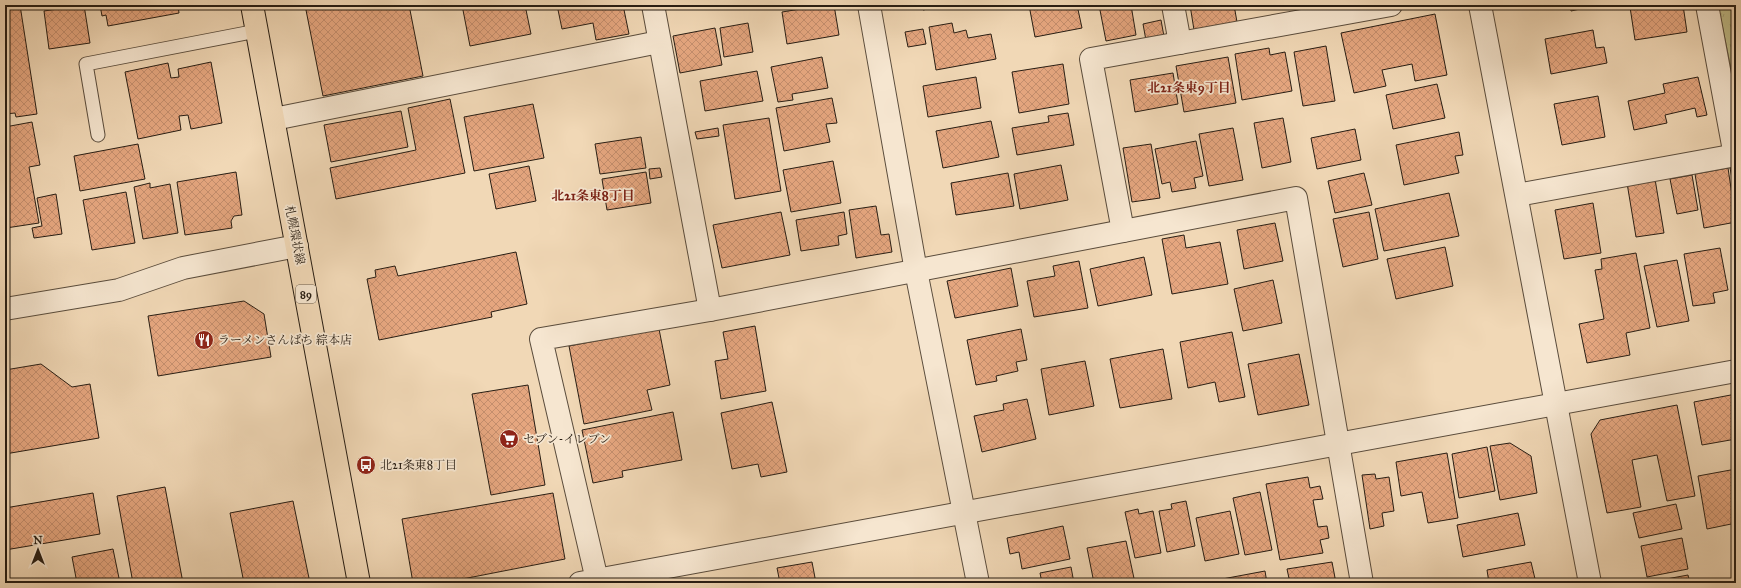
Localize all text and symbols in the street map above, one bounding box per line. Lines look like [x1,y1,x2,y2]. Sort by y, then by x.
district label: 北21条東9丁目 [1147,80,1231,96]
district label: 北21条東8丁目 [551,188,635,204]
street label: 札幌環状線 [282,204,308,266]
road number: 89 [296,285,316,303]
restaurant icon: ラーメンさんぱち 綜本店 [193,329,215,351]
place label: ラーメンさんぱち 綜本店 [218,333,352,347]
supermarket icon: セブン-イレブン [498,428,520,450]
place label: セブン-イレブン [523,432,611,446]
bus stop icon: 北21条東8丁目 [355,454,377,476]
place label: 北21条東8丁目 [380,458,457,472]
north arrow [18,530,58,570]
text: N [33,534,43,547]

